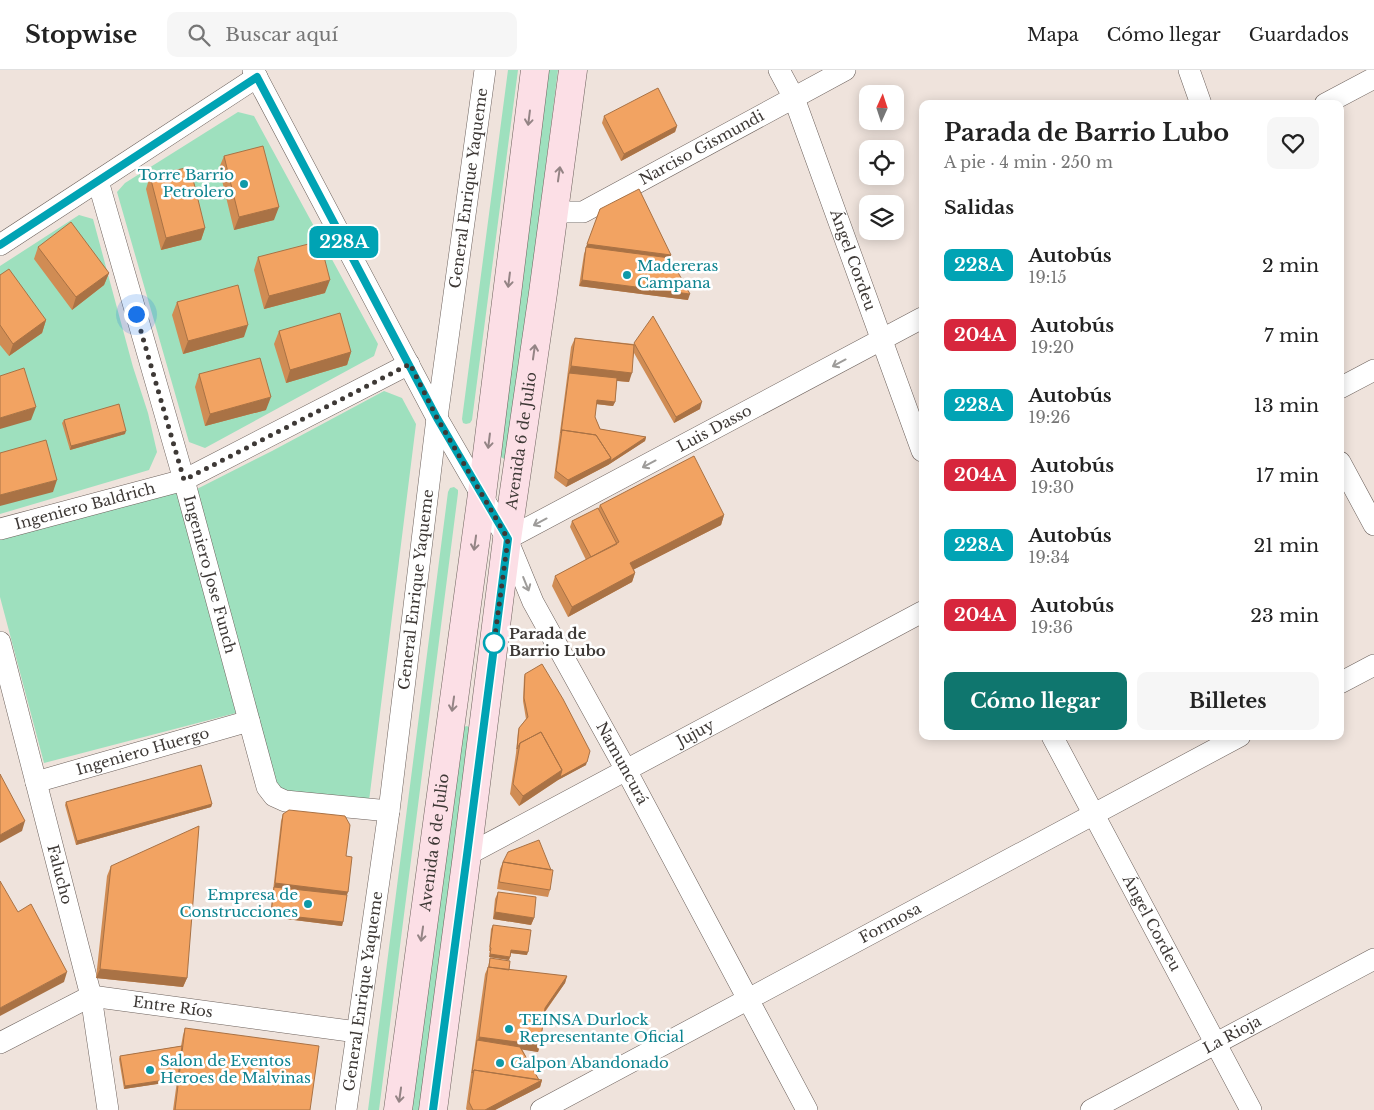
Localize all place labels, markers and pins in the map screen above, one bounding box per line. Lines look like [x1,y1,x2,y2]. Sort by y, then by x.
place label: Torre Barrio Petrolero [138,165,234,201]
marker: Torre Barrio Petrolero [238,178,250,190]
place label: Madereras Campana [637,256,718,292]
marker: Madereras Campana [621,269,633,281]
place label: Parada de Barrio Lubo [509,624,606,660]
marker: Parada de Barrio Lubo [483,632,505,654]
place label: Empresa de Construcciones [179,885,298,921]
marker: Empresa de Construcciones [302,898,314,910]
place label: TEINSA Durlock Representante Oficial [519,1010,684,1046]
marker: TEINSA Durlock Representante Oficial [503,1023,515,1035]
place label: Salon de Eventos Heroes de Malvinas [160,1051,311,1087]
place label: Galpon Abandonado [510,1053,669,1072]
marker: Galpon Abandonado [494,1057,506,1069]
marker: Salon de Eventos Heroes de Malvinas [144,1064,156,1076]

